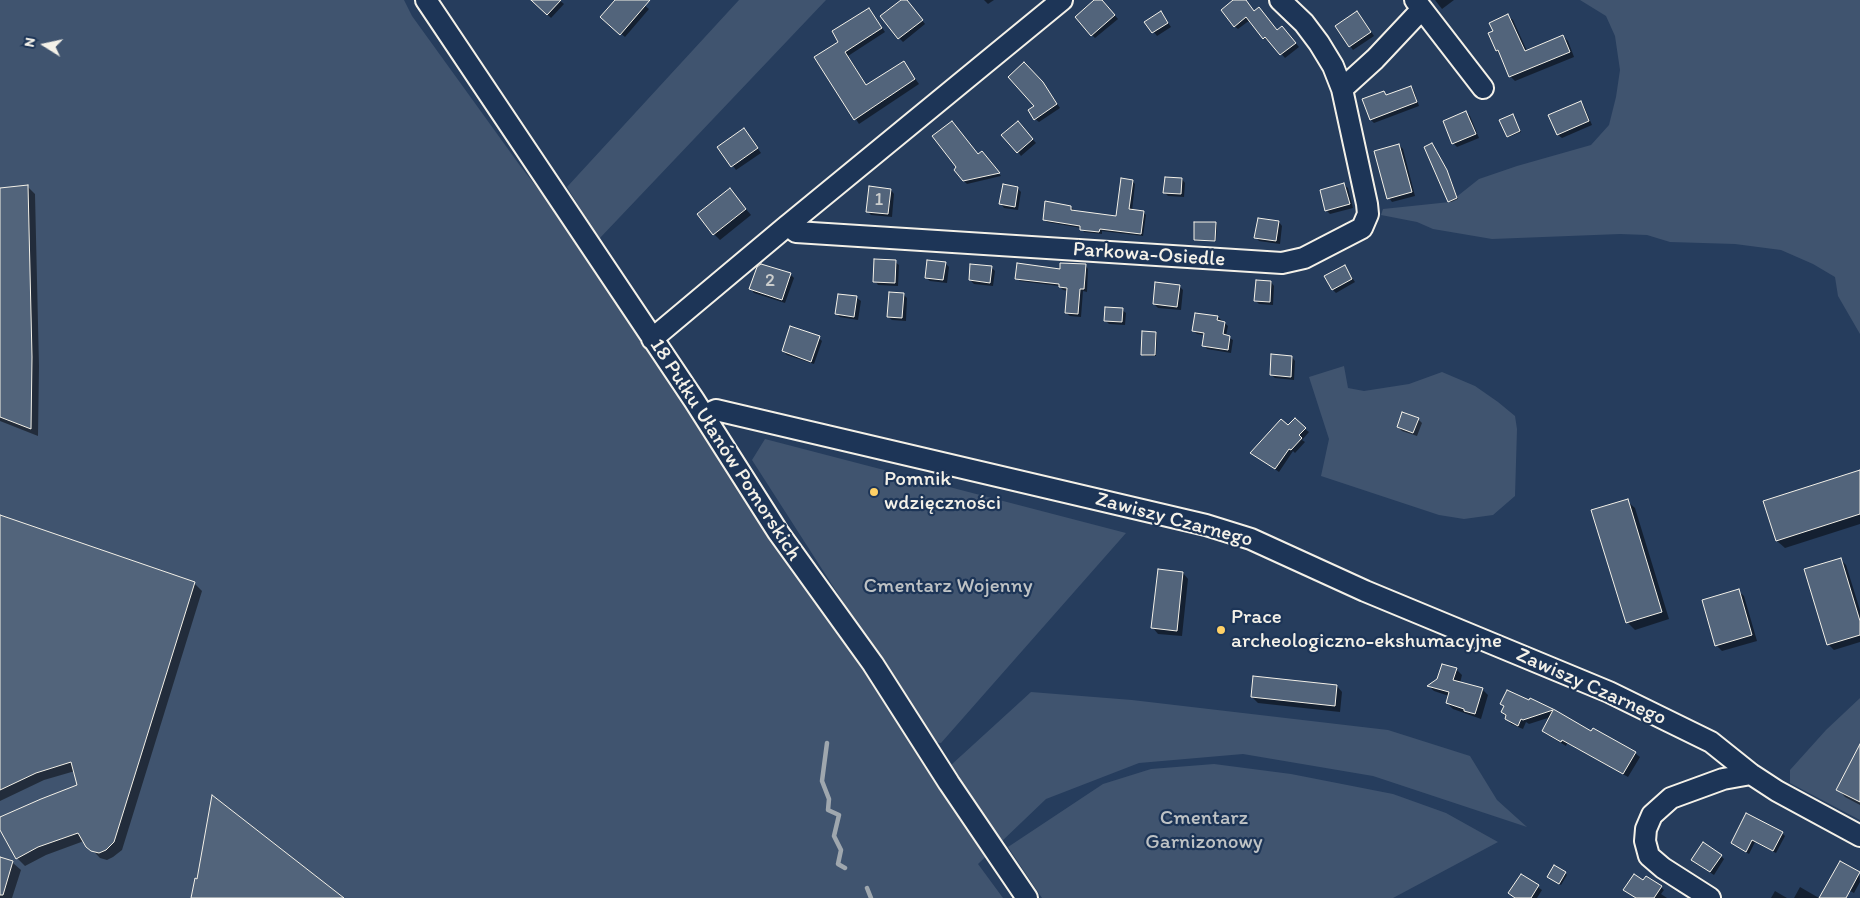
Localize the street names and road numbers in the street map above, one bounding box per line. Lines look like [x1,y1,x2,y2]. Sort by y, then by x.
street label: Parkowa-Osiedle [1072,237,1226,273]
street label: 18 Pułku Ułanów Pomorskich [644,334,806,566]
street label: Zawiszy Czarnego [1093,487,1255,553]
street label: Zawiszy Czarnego [1512,643,1670,731]

